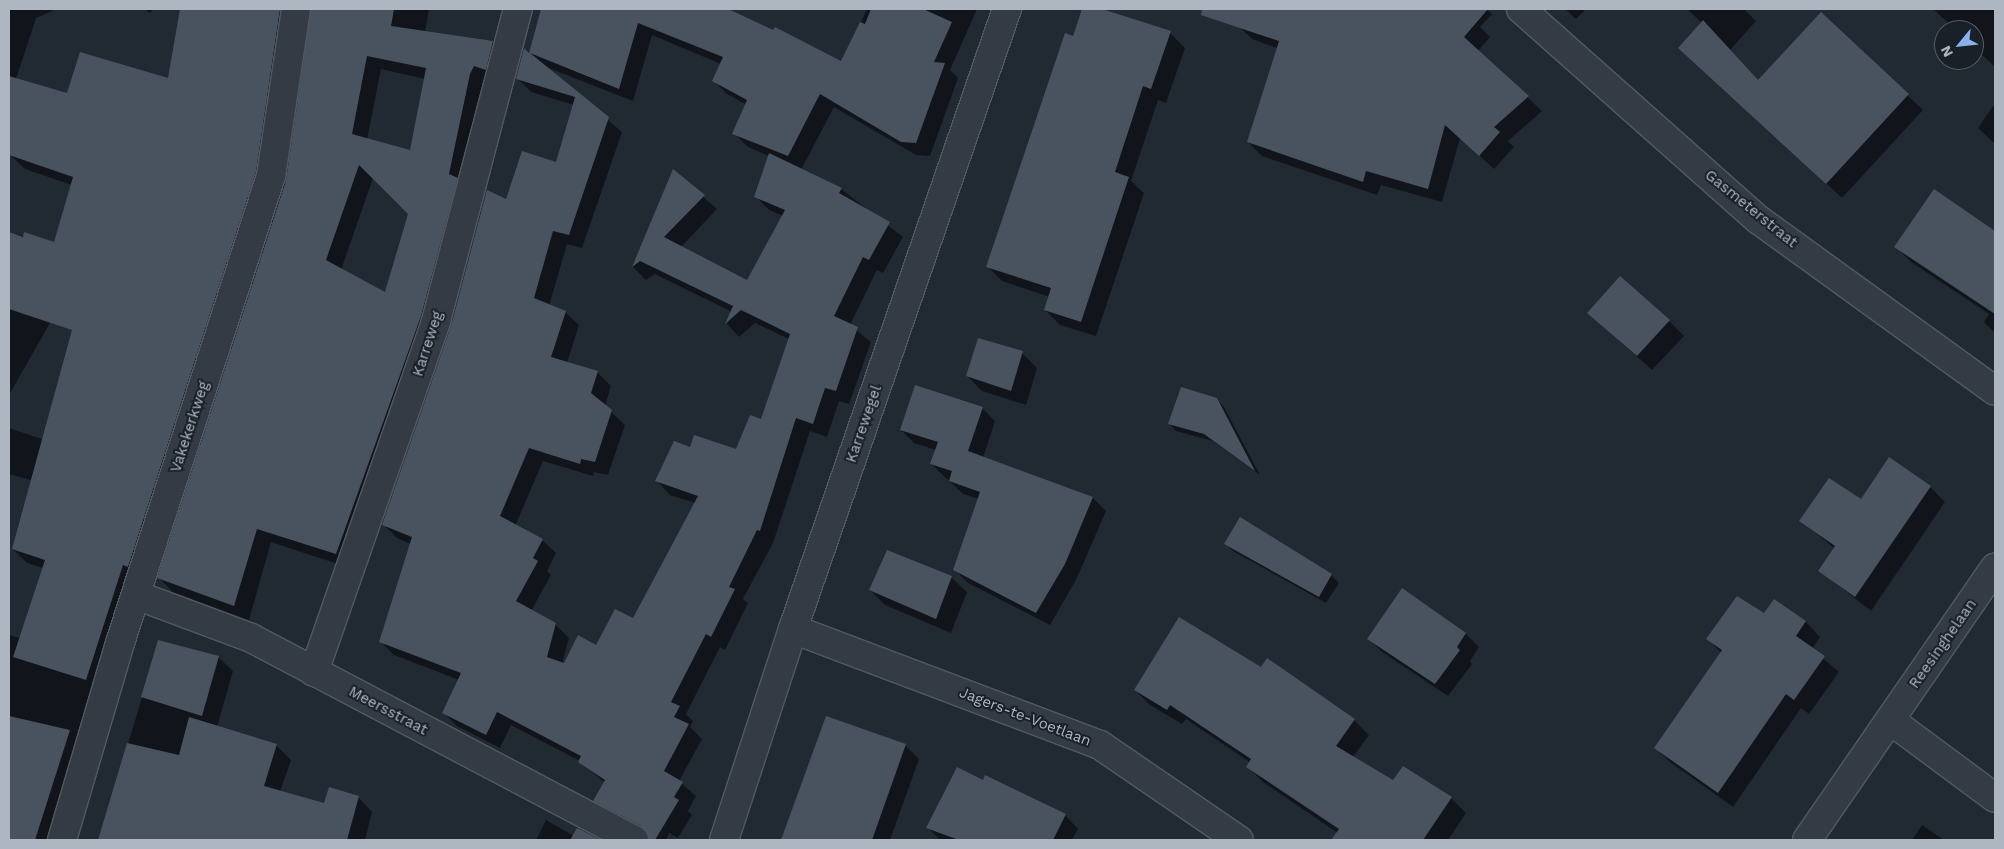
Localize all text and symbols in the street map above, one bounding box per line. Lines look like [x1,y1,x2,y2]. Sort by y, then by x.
north arrow [1934,20,1984,70]
text: N [1937,43,1956,60]
street label: Gasmeterstraat [1701,166,1801,252]
street label: Karreweg [409,309,447,379]
street label: Vakekerkweg [167,379,213,475]
street label: Karrewegel [842,383,886,465]
street label: Reesinghelaan [1906,596,1980,692]
street label: Meersstraat [345,683,431,739]
street label: Jagers-te-Voetlaan [957,684,1093,750]

